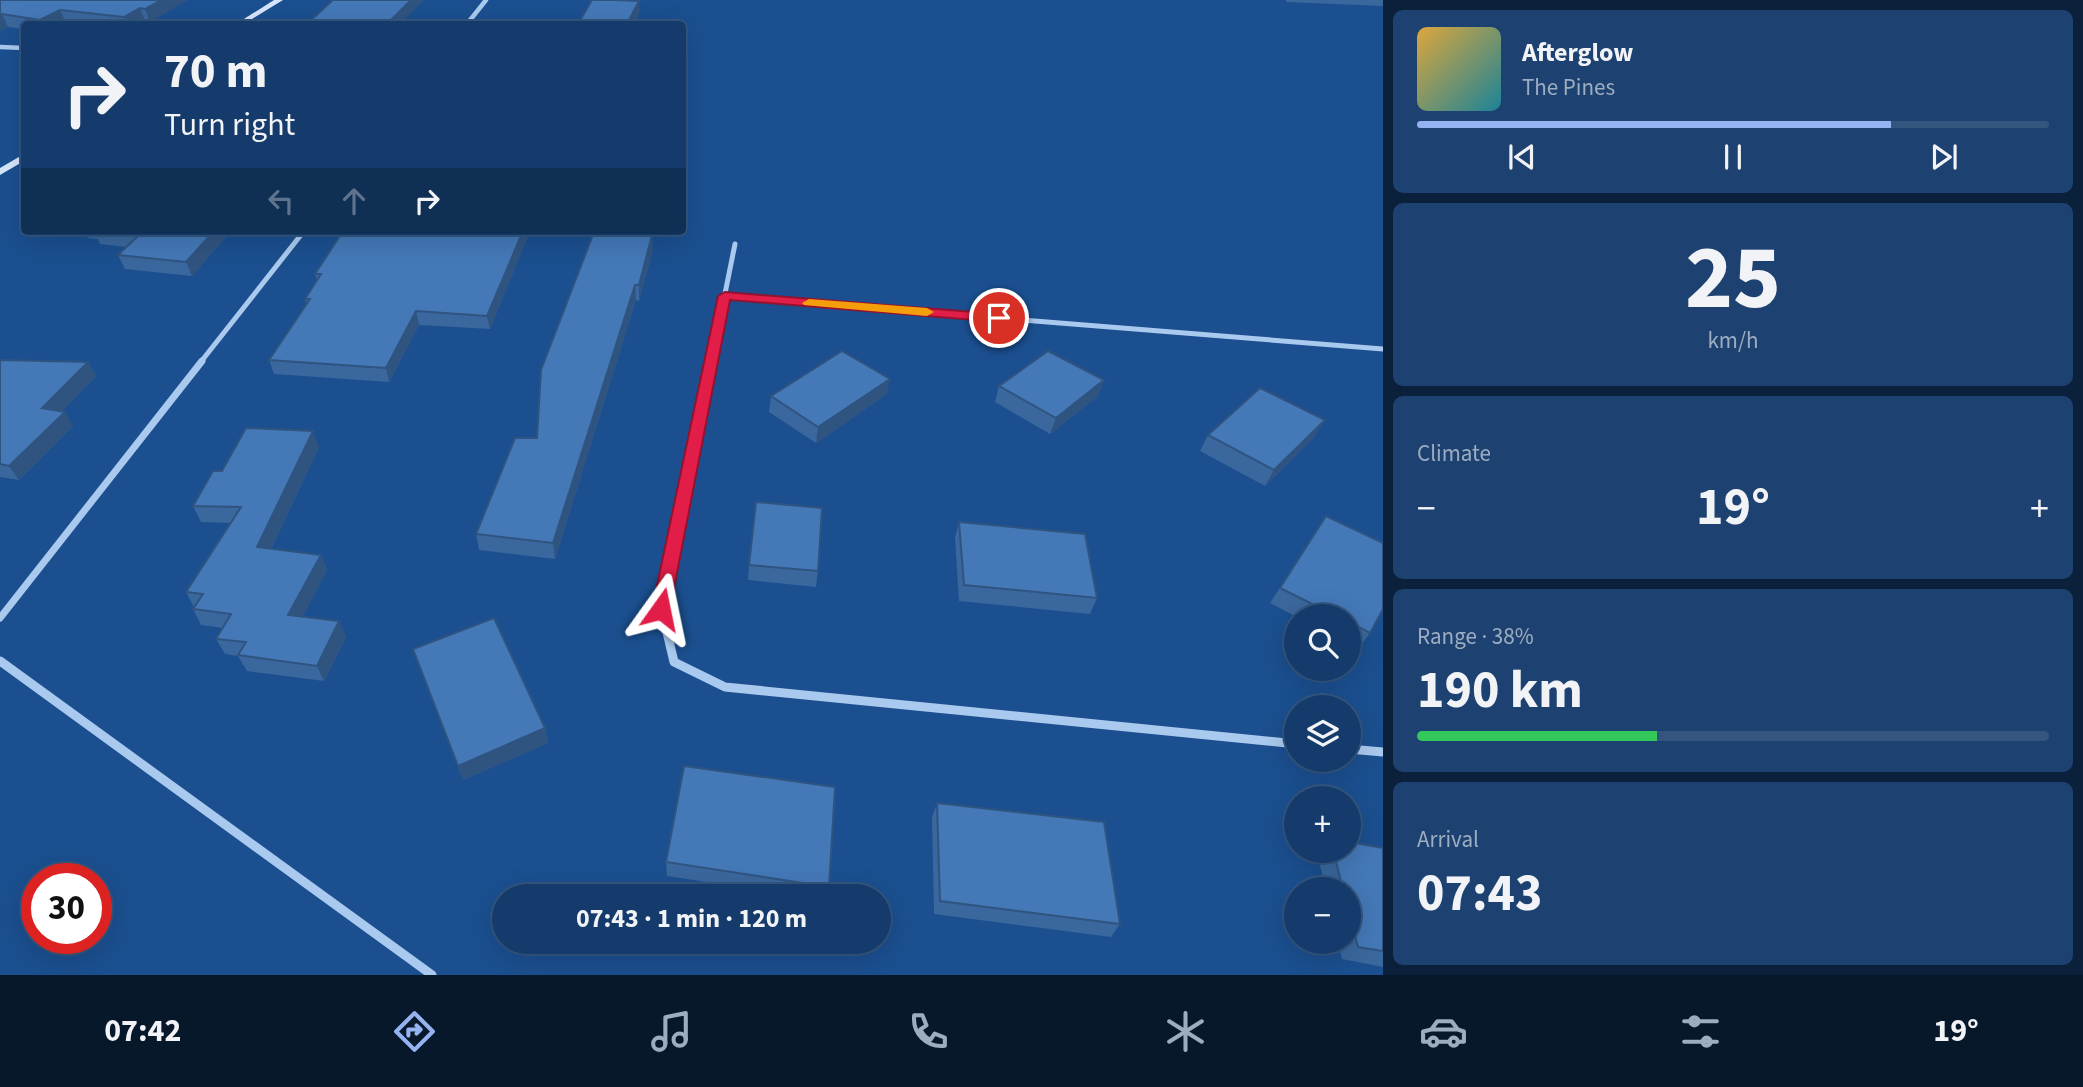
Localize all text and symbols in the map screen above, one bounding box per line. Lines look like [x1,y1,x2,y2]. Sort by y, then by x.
text: Afterglow [1522,34,1633,71]
text: 70 m [164,37,268,107]
icon: right [49,49,140,140]
text: The Pines [1522,71,1615,104]
text: Turn right [164,102,295,148]
icon: previous [1503,138,1541,176]
icon: pause [1714,138,1752,176]
icon: next [1925,138,1963,176]
icon: left [262,182,300,220]
icon: ahead [335,182,373,220]
icon: right [408,182,446,220]
text: 25 [1685,214,1781,343]
pin [969,288,1029,348]
icon: arrive [980,299,1018,337]
text: km/h [1707,324,1759,357]
text: Climate [1417,437,1491,470]
text: 19° [1696,471,1770,545]
text: − [1417,482,1436,536]
text: + [2030,482,2049,536]
position arrow [624,572,698,646]
map controls [1284,604,1361,954]
button: search [1284,604,1361,681]
text: Range · 38% [1417,620,1534,653]
text: 190 km [1417,654,1583,728]
button: layers [1284,695,1361,772]
button: + [1284,786,1361,863]
text: Arrival [1417,823,1479,856]
text: 07:43 [1417,857,1542,931]
speed limit sign: 30 [21,863,112,954]
button: − [1284,877,1361,954]
text: 07:43 · 1 min · 120 m [576,900,807,937]
icon: directions [390,1007,439,1056]
icon: music [647,1007,696,1056]
icon: phone [904,1007,953,1056]
icon: climate [1161,1007,1210,1056]
icon: car [1419,1007,1468,1056]
icon: filters [1676,1007,1725,1056]
text: 07:42 [104,1008,181,1054]
text: 19° [1933,1008,1979,1054]

